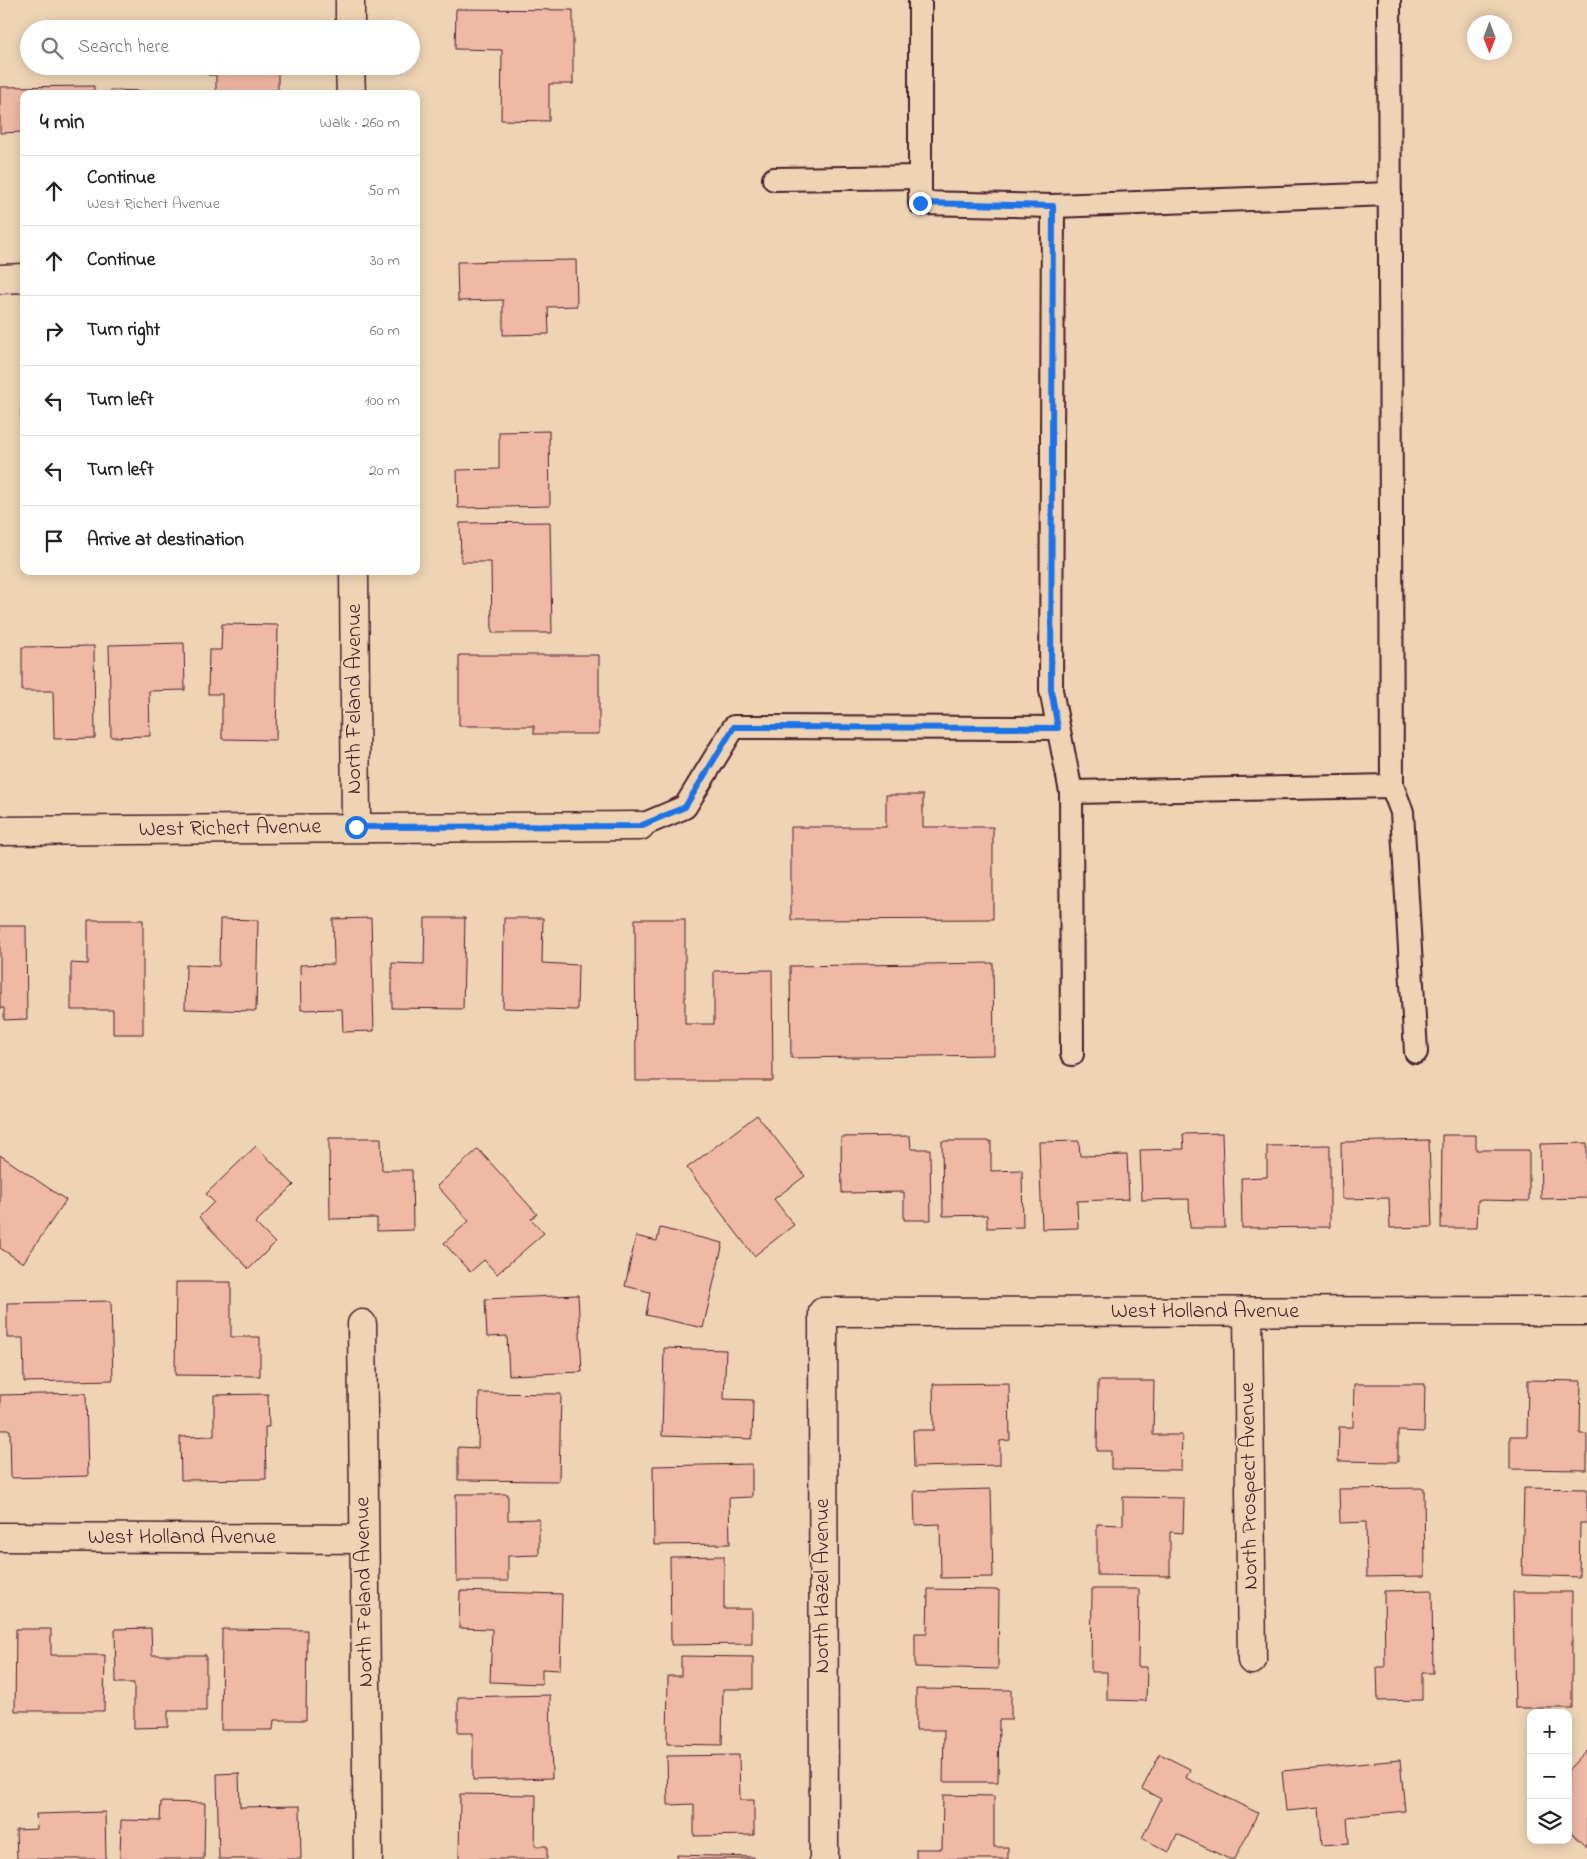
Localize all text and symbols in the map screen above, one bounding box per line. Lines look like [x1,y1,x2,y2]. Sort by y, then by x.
north arrow [1467,15,1512,60]
search box [20,20,420,75]
icon: search [38,34,66,62]
text: Search here [78,34,169,61]
text: 4 min [40,108,84,138]
text: Walk · 260 m [320,111,400,135]
text: Continue [87,165,155,192]
icon: ahead [40,177,68,205]
text: 50 m [368,179,400,203]
text: West Richert Avenue [87,192,220,216]
route end [909,192,932,215]
icon: ahead [40,247,68,275]
text: Continue [87,247,155,274]
text: 30 m [370,249,400,273]
icon: right [40,317,68,345]
text: Turn right [87,317,160,344]
text: 60 m [370,319,400,343]
icon: left [40,387,68,415]
text: Turn left [87,387,154,414]
text: 100 m [365,389,400,413]
icon: left [40,457,68,485]
text: Turn left [87,457,154,484]
text: 20 m [369,459,400,483]
icon: arrive [40,527,68,555]
text: Arrive at destination [87,527,244,554]
street label: North Feland Avenue [339,604,371,794]
street label: West Richert Avenue [138,811,322,847]
route start [345,816,368,839]
street label: West Holland Avenue [1111,1296,1299,1328]
street label: North Prospect Avenue [1232,1382,1268,1590]
street label: North Feland Avenue [347,1496,383,1688]
street label: North Hazel Avenue [807,1498,839,1674]
street label: West Holland Avenue [88,1522,276,1554]
map controls [1527,1709,1572,1844]
button: + [1527,1709,1572,1754]
button: − [1527,1754,1572,1799]
button: layers [1527,1799,1572,1844]

